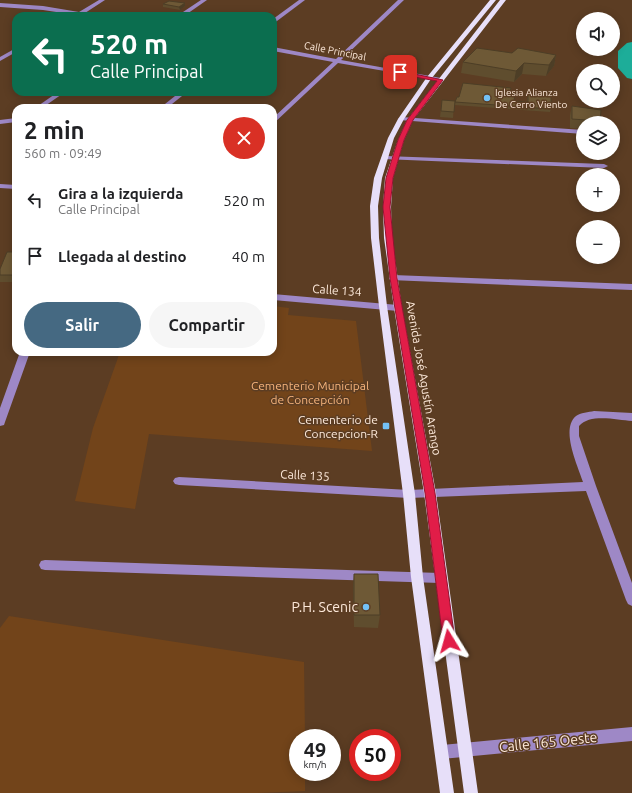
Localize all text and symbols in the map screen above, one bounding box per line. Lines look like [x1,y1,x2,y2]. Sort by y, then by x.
map controls [576,12,620,264]
button: sound [576,12,620,56]
icon: left [24,28,76,80]
text: 520 m [90,28,168,59]
street label: Calle Principal [303,40,367,62]
pin [383,55,417,89]
text: Calle Principal [90,61,203,81]
icon: arrive [389,61,411,83]
button: search [576,64,620,108]
place label: Iglesia Alianza De Cerro Viento [495,87,567,110]
marker: Iglesia Alianza De Cerro Viento [482,93,492,103]
button: layers [576,116,620,160]
text: 2 min [24,117,85,144]
button: close [223,117,265,159]
text: 560 m · 09:49 [24,146,102,160]
button: + [576,168,620,212]
text: Gira a la izquierda [58,185,184,202]
icon: left [24,189,46,211]
text: 520 m [223,192,265,209]
text: Calle Principal [58,202,140,216]
button: − [576,220,620,264]
icon: arrive [24,245,46,267]
text: Llegada al destino [58,248,187,265]
text: 40 m [232,248,265,265]
street label: Calle 134 [312,282,362,298]
street label: Avenida José Agustín Arango [404,300,444,456]
button: Salir [24,302,141,348]
button: Compartir [149,302,265,348]
park label: Cementerio Municipal de Concepción [251,379,369,406]
place label: Cementerio de Concepcion-R [298,413,379,440]
marker: Cementerio de Concepcion-R [381,421,391,431]
street label: Calle 135 [280,467,330,483]
place label: P.H. Scenic [291,599,358,615]
marker: P.H. Scenic [361,602,371,612]
position arrow [428,620,470,662]
speed limit sign: 50 [349,729,401,781]
street label: Calle 165 Oeste [498,729,598,755]
text: 49 [304,738,326,761]
text: km/h [303,759,327,770]

